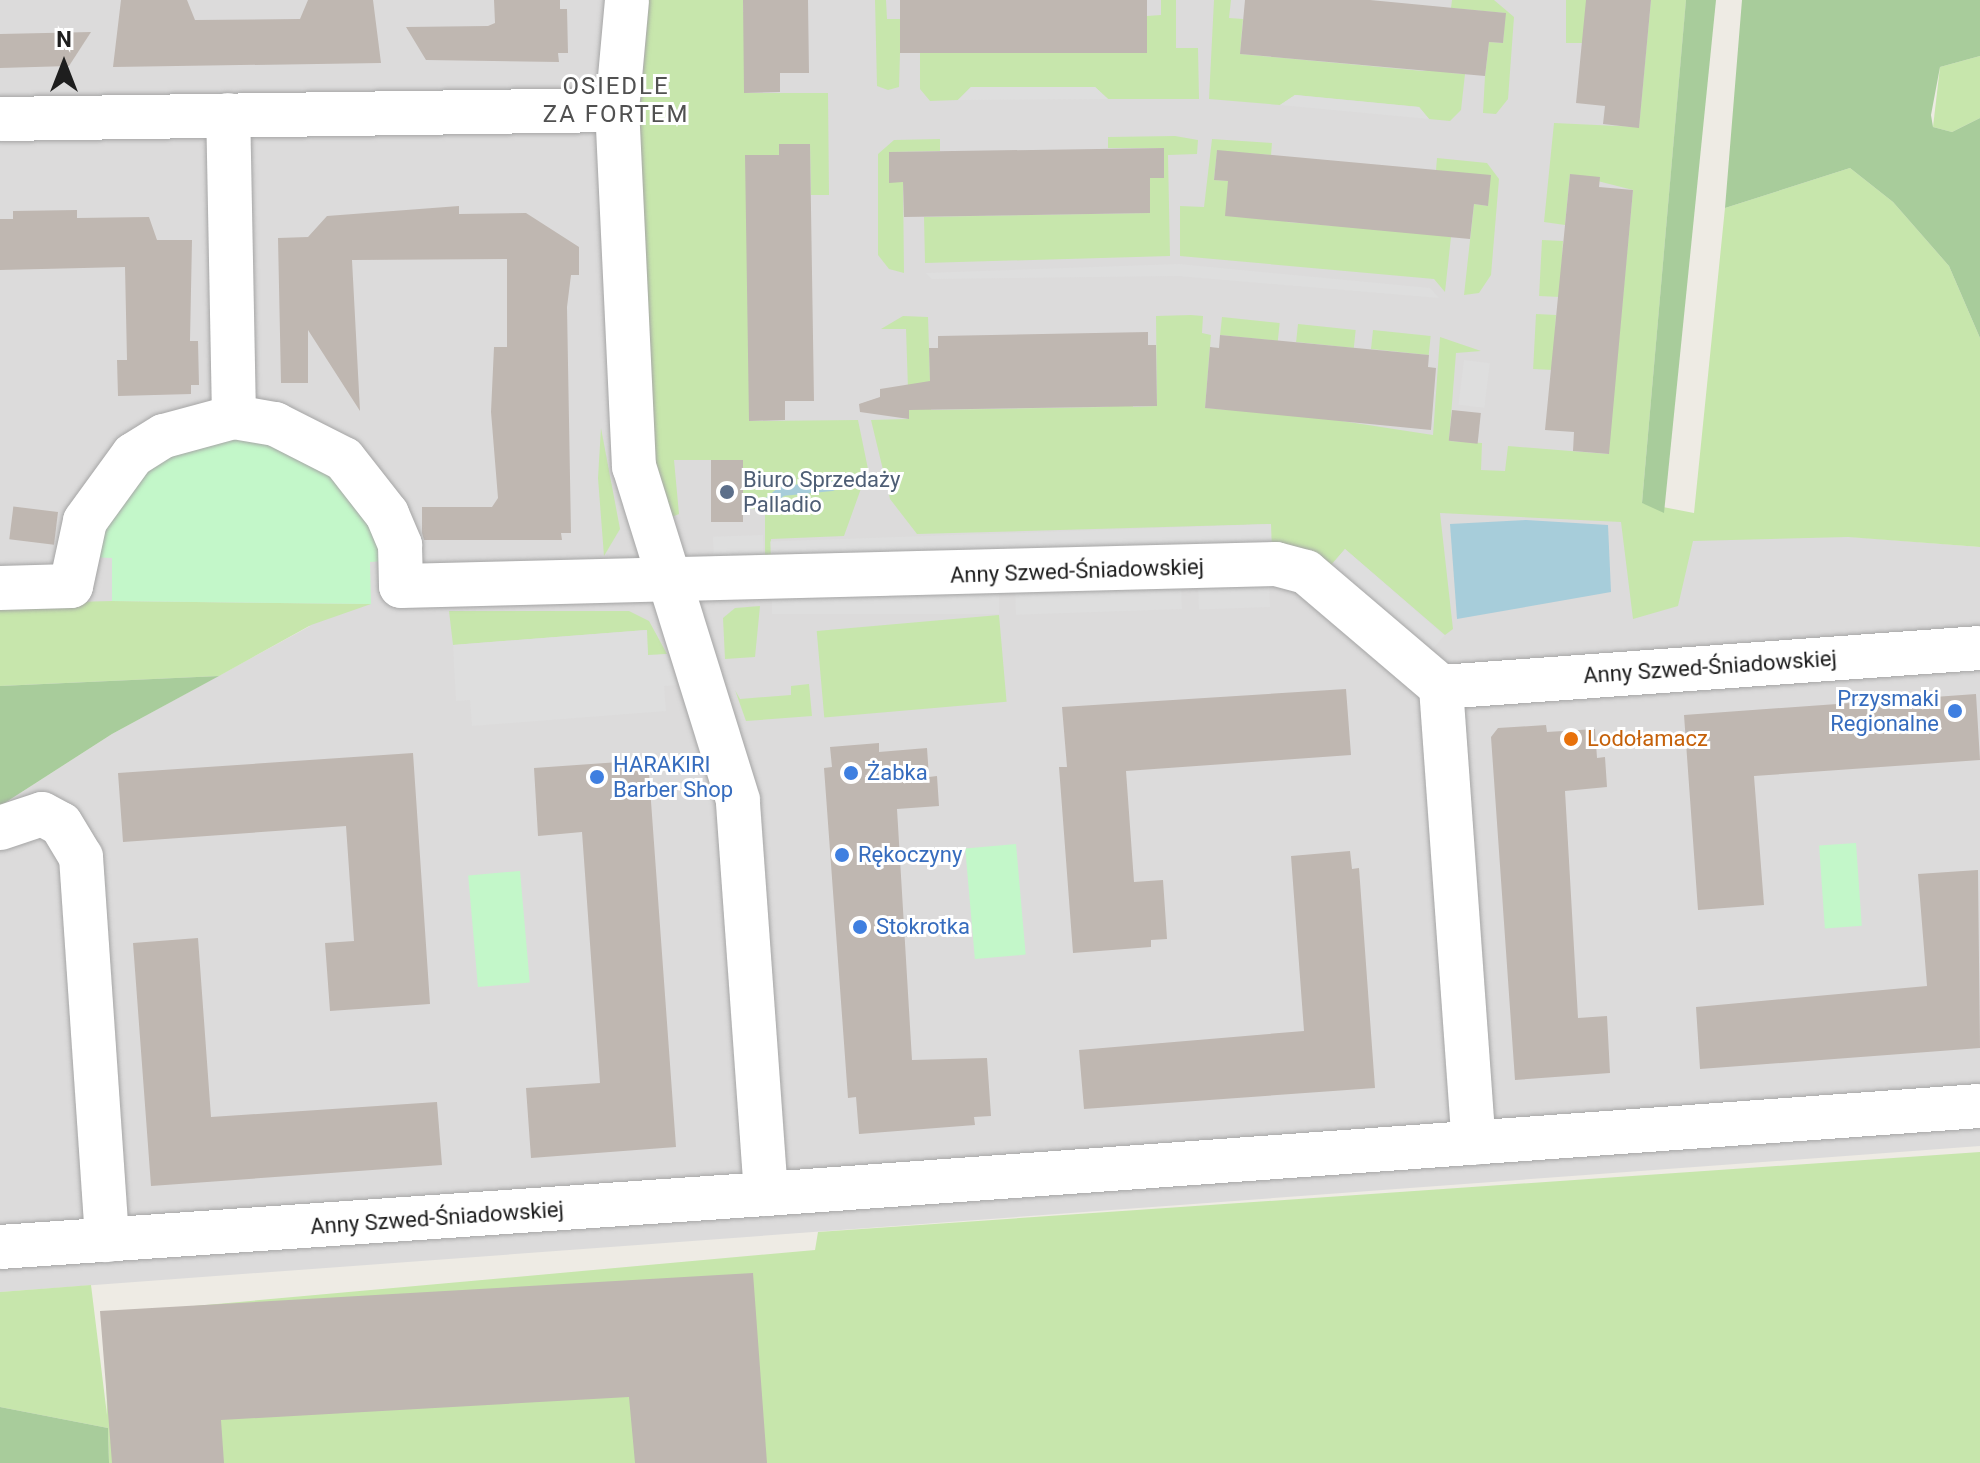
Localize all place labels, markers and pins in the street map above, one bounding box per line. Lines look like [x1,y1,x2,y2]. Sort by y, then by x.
place label: Biuro Sprzedaży Palladio [743,466,900,518]
marker: Biuro Sprzedaży Palladio [718,483,736,501]
place label: Przysmaki Regionalne [1830,685,1939,736]
marker: Przysmaki Regionalne [1946,702,1964,720]
place label: Lodołamacz [1587,726,1708,752]
marker: Lodołamacz [1562,730,1580,748]
place label: HARAKIRI Barber Shop [613,751,733,802]
place label: Żabka [867,760,928,786]
marker: Żabka [842,764,860,782]
marker: HARAKIRI Barber Shop [588,768,606,786]
place label: Rękoczyny [858,842,962,868]
marker: Rękoczyny [833,846,851,864]
place label: Stokrotka [876,914,970,940]
marker: Stokrotka [851,918,869,936]

